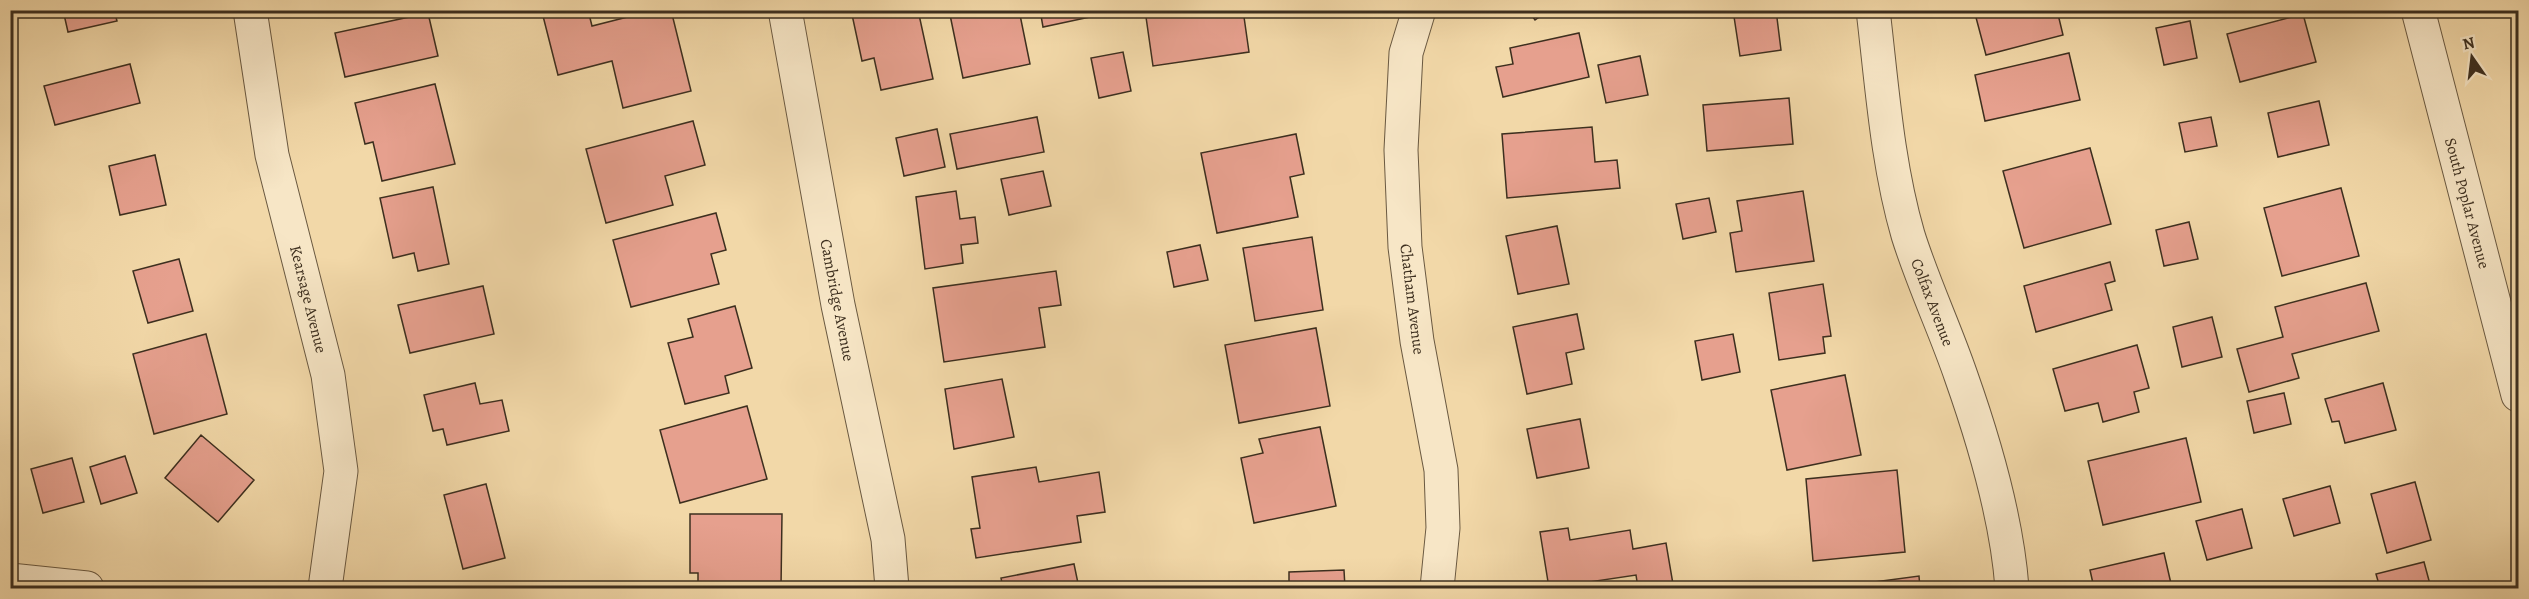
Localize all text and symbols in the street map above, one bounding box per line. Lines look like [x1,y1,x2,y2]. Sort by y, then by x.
north arrow [2442,27,2502,87]
text: N [2460,31,2477,55]
street label: South Poplar Avenue [2439,135,2495,271]
street label: Cambridge Avenue [814,237,860,363]
street label: Chatham Avenue [1394,242,1430,356]
street label: Kearsage Avenue [284,243,332,355]
street label: Colfax Avenue [1905,255,1959,350]

